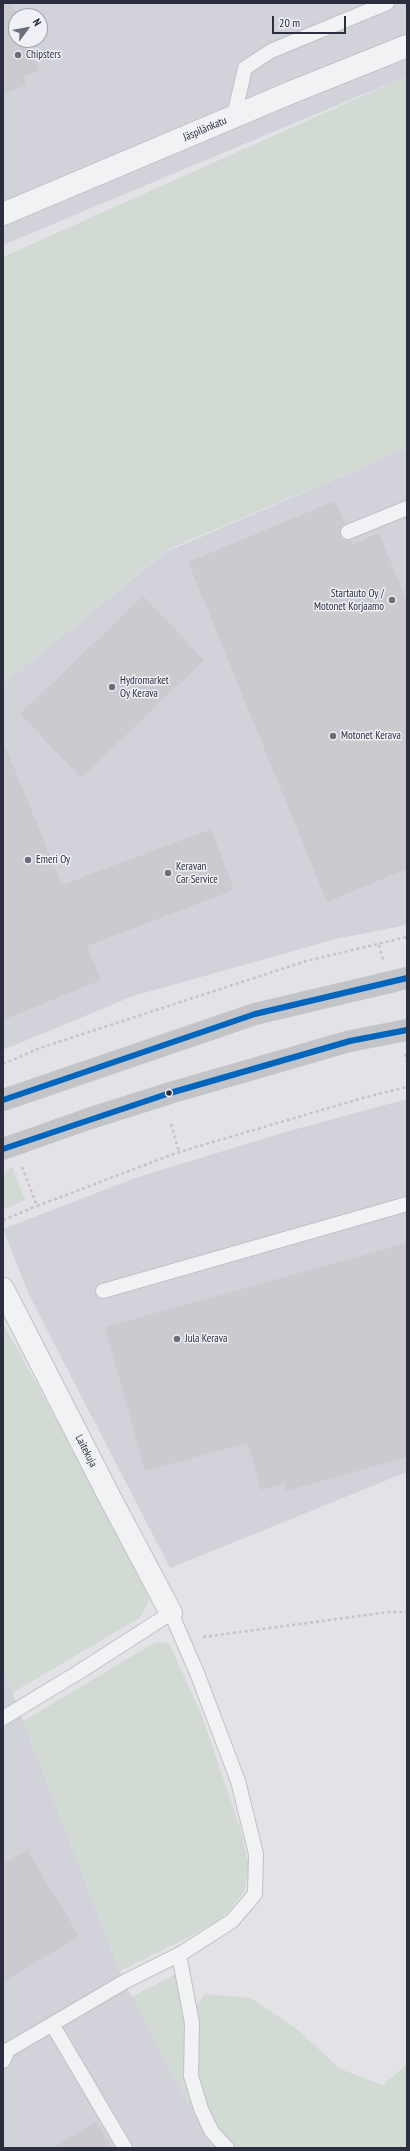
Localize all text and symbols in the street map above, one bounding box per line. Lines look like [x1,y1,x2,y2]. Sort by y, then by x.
north arrow [8,8,48,48]
scale bar [274,8,348,34]
text: 20 m [279,15,300,30]
text: N [30,16,45,28]
place label: Chipsters [26,48,61,62]
marker: Chipsters [13,50,23,60]
street label: Jäspilänkatu [181,114,229,144]
place label: Startauto Oy / Motonet Korjaamo [314,587,384,613]
marker: Startauto Oy / Motonet Korjaamo [387,595,397,605]
place label: Hydromarket Oy Kerava [120,674,169,700]
marker: Hydromarket Oy Kerava [107,682,117,692]
place label: Motonet Kerava [341,729,401,743]
marker: Motonet Kerava [328,731,338,741]
place label: Emeri Oy [36,853,70,867]
marker: Emeri Oy [23,855,33,865]
place label: Keravan Car Service [176,860,218,886]
marker: Keravan Car Service [163,868,173,878]
unlabelled marker [164,1088,174,1098]
place label: Jula Kerava [185,1332,227,1346]
marker: Jula Kerava [172,1334,182,1344]
street label: Laitekuja [72,1433,100,1469]

